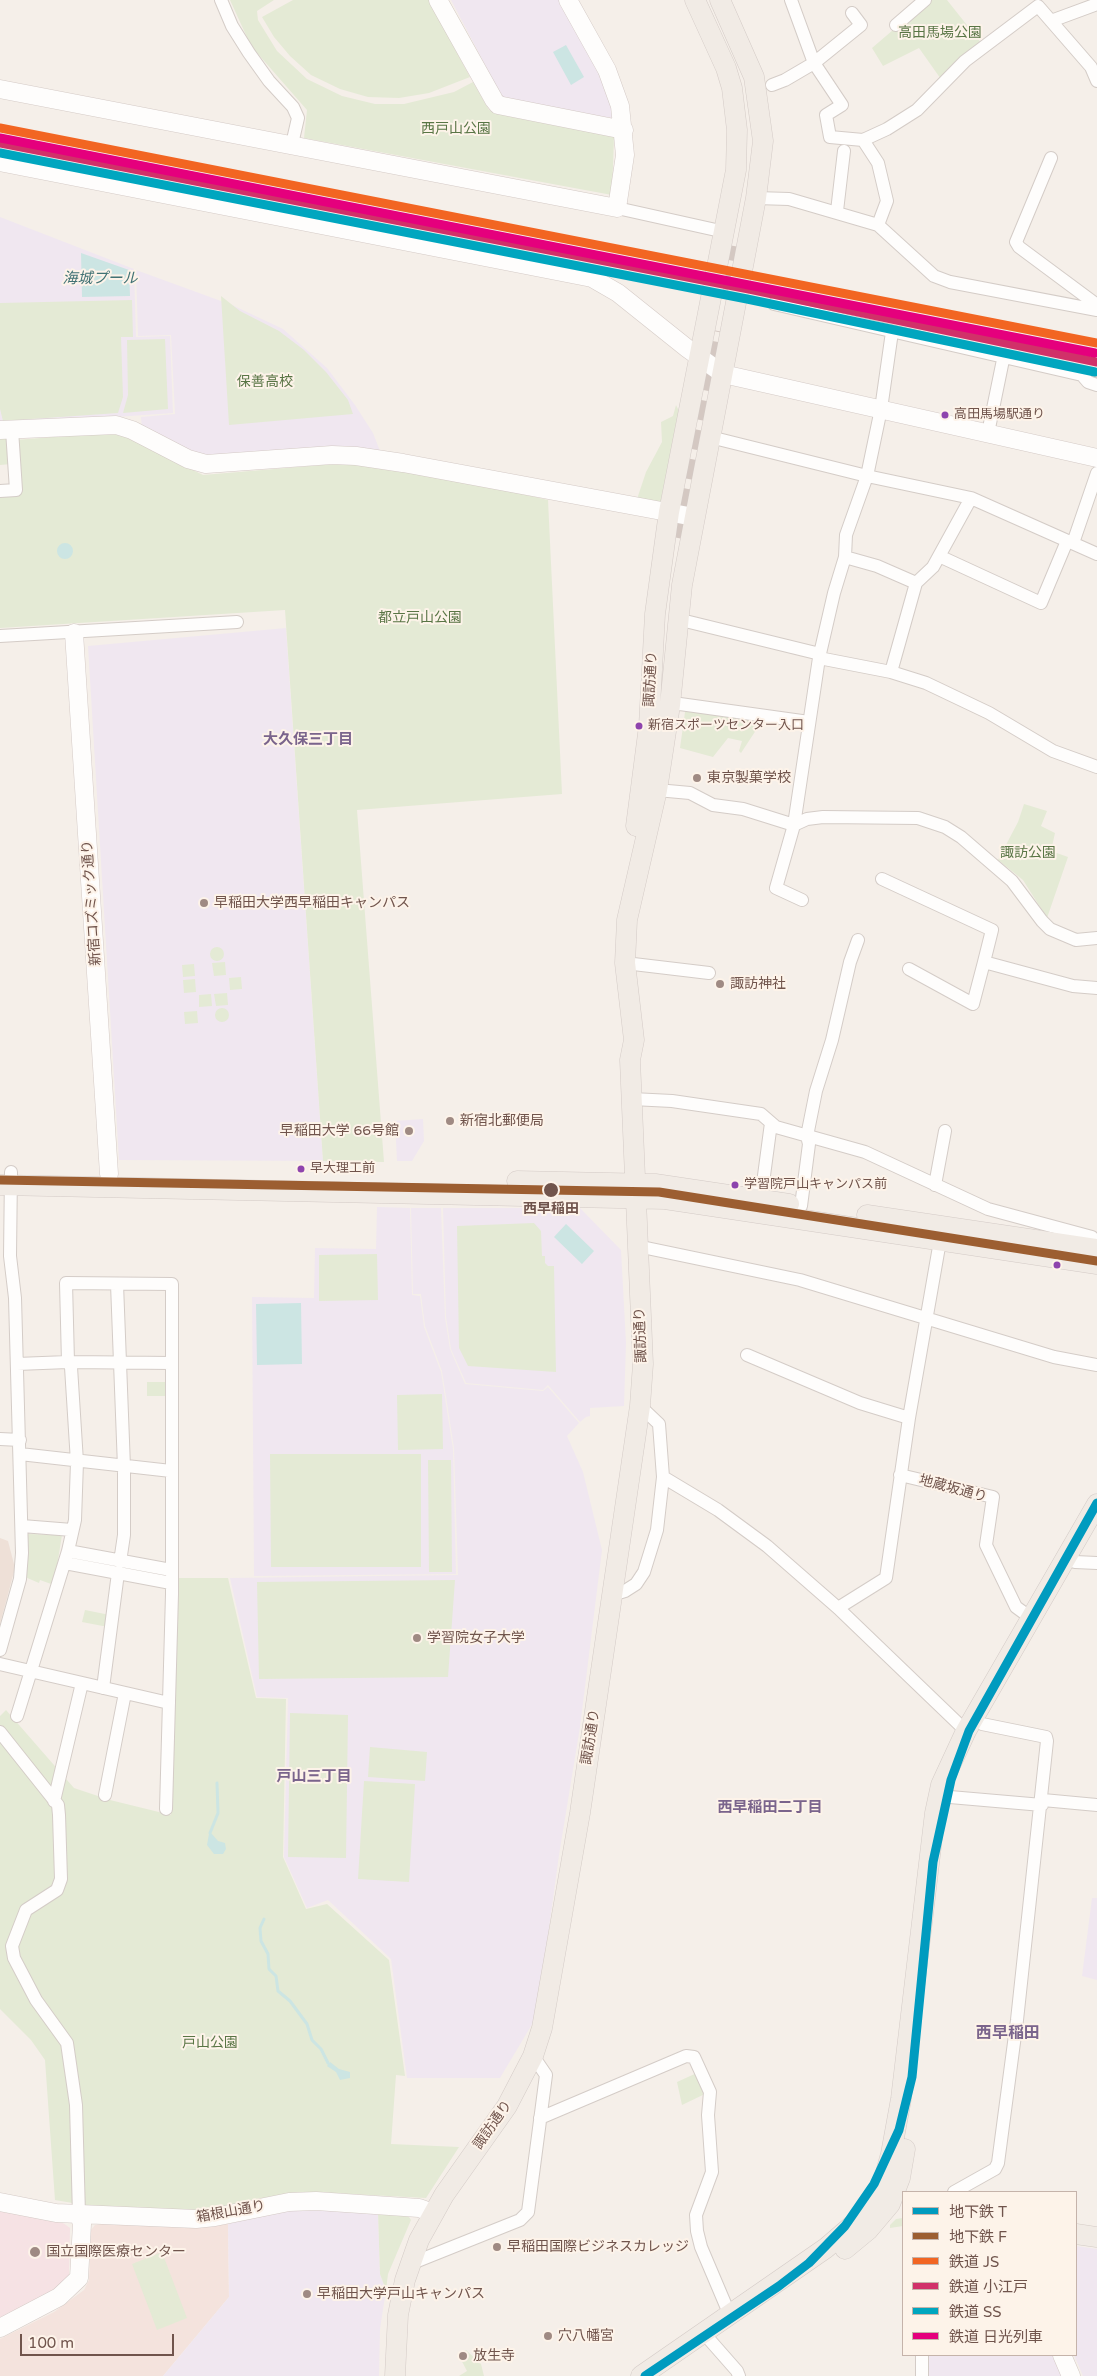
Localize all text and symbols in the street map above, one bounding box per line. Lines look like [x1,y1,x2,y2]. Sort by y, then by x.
park label: 高田馬場公園 [898,25,982,41]
park label: 西戸山公園 [421,121,491,137]
water label: 海城プール [63,270,137,288]
park label: 保善高校 [237,374,293,390]
place label: 高田馬場駅通り [954,407,1045,423]
marker: 高田馬場駅通り [940,410,950,420]
park label: 都立戸山公園 [378,610,462,626]
street label: 諏訪通り [641,651,661,707]
place label: 新宿スポーツセンター入口 [648,718,804,734]
marker: 新宿スポーツセンター入口 [634,721,644,731]
district label: 大久保三丁目 [263,731,353,749]
place label: 東京製菓学校 [707,770,791,786]
marker: 東京製菓学校 [691,772,703,784]
street label: 新宿コズミック通り [79,840,105,966]
park label: 諏訪公園 [1000,845,1056,861]
place label: 早稲田大学西早稲田キャンパス [214,895,410,911]
marker: 早稲田大学西早稲田キャンパス [198,897,210,909]
place label: 諏訪神社 [730,976,786,992]
marker: 諏訪神社 [714,978,726,990]
place label: 新宿北郵便局 [460,1113,544,1129]
marker: 新宿北郵便局 [444,1115,456,1127]
place label: 早稲田大学 66号館 [280,1123,399,1139]
marker: 早稲田大学 66号館 [403,1125,415,1137]
place label: 早大理工前 [310,1161,375,1177]
marker: 早大理工前 [296,1164,306,1174]
place label: 学習院戸山キャンパス前 [744,1177,887,1193]
marker: 学習院戸山キャンパス前 [730,1180,740,1190]
marker: 西早稲田 [542,1181,560,1199]
place label: 西早稲田 [523,1201,579,1217]
unlabelled marker [1052,1260,1062,1270]
street label: 諏訪通り [632,1307,650,1363]
street label: 地蔵坂通り [917,1472,989,1506]
place label: 学習院女子大学 [427,1630,525,1646]
marker: 学習院女子大学 [411,1632,423,1644]
street label: 諏訪通り [578,1708,604,1766]
district label: 戸山三丁目 [277,1768,351,1786]
district label: 西早稲田二丁目 [718,1799,822,1817]
district label: 西早稲田 [976,2024,1040,2044]
park label: 戸山公園 [182,2035,238,2051]
street label: 諏訪通り [470,2097,516,2153]
legend [902,2191,1077,2356]
street label: 箱根山通り [195,2198,267,2226]
text: 地下鉄 T [949,2203,1007,2221]
text: 地下鉄 F [949,2228,1007,2246]
place label: 早稲田国際ビジネスカレッジ [507,2239,689,2255]
marker: 早稲田国際ビジネスカレッジ [491,2241,503,2253]
place label: 国立国際医療センター [46,2244,186,2260]
marker: 国立国際医療センター [28,2245,42,2259]
text: 鉄道 JS [949,2253,999,2271]
text: 鉄道 小江戸 [949,2278,1028,2296]
place label: 早稲田大学戸山キャンパス [317,2286,485,2302]
marker: 早稲田大学戸山キャンパス [301,2288,313,2300]
text: 鉄道 SS [949,2303,1001,2321]
scale bar [22,2324,176,2356]
place label: 穴八幡宮 [558,2328,614,2344]
text: 鉄道 日光列車 [949,2328,1043,2346]
marker: 穴八幡宮 [542,2330,554,2342]
text: 100 m [28,2334,74,2352]
place label: 放生寺 [473,2348,515,2364]
marker: 放生寺 [457,2350,469,2362]

